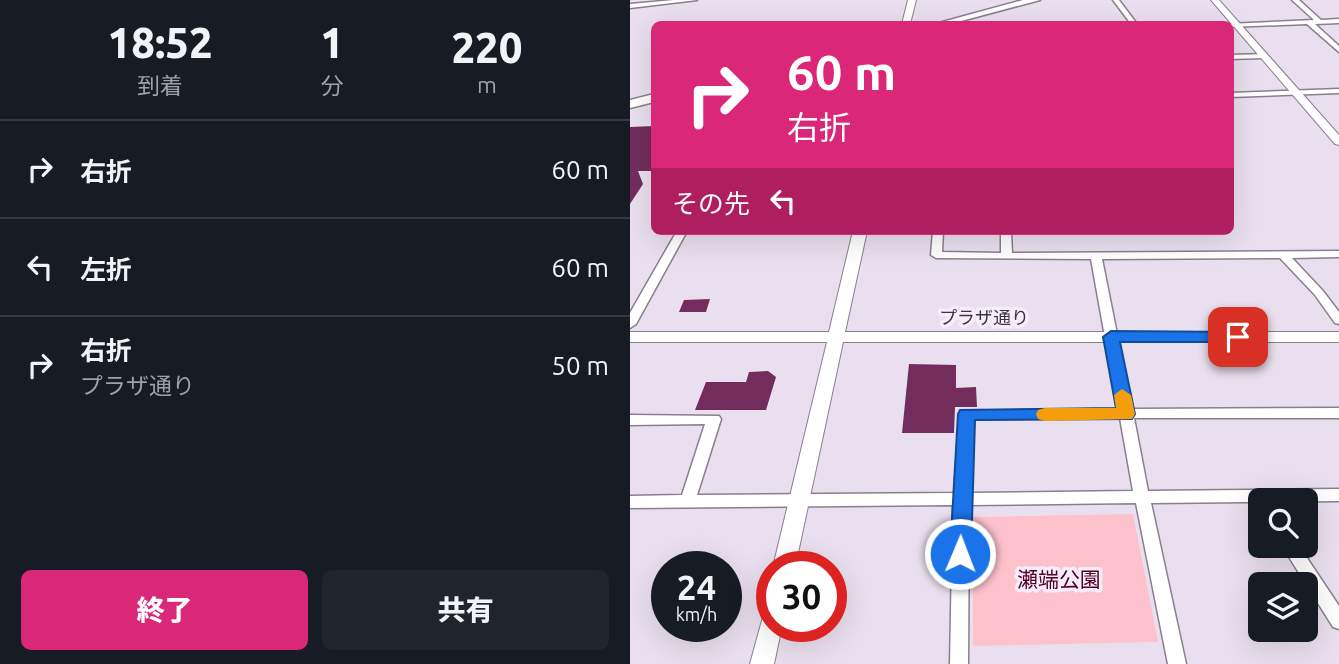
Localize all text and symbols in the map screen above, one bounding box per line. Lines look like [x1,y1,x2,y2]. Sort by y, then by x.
text: 18:52 [108,19,213,66]
text: 1 [320,19,344,66]
text: 220 [451,24,522,71]
text: 60 m [787,44,896,99]
icon: right [672,49,763,140]
text: m [477,72,497,97]
text: 到着 [137,73,183,98]
text: 分 [321,73,344,98]
text: 右折 [787,109,851,145]
icon: right [21,150,59,188]
text: 60 m [551,155,609,184]
text: 右折 [80,157,132,186]
icon: left [764,182,802,220]
text: その先 [672,189,750,218]
icon: left [21,248,59,286]
text: 60 m [551,253,609,282]
text: 左折 [80,255,132,284]
street label: プラザ通り [939,307,1029,327]
pin [1208,307,1268,367]
icon: arrive [1219,318,1257,356]
text: 右折 [80,336,132,365]
icon: right [21,346,59,384]
text: 50 m [551,351,609,380]
text: プラザ通り [80,373,195,398]
map controls [1248,488,1318,642]
button: search [1248,488,1318,558]
position arrow [923,517,997,591]
speed limit sign: 30 [756,551,847,642]
text: 24 [677,567,716,607]
park label: 瀬端公園 [1017,567,1101,591]
button: 終了 [21,570,308,650]
button: 共有 [322,570,609,650]
button: layers [1248,572,1318,642]
text: km/h [676,604,717,624]

